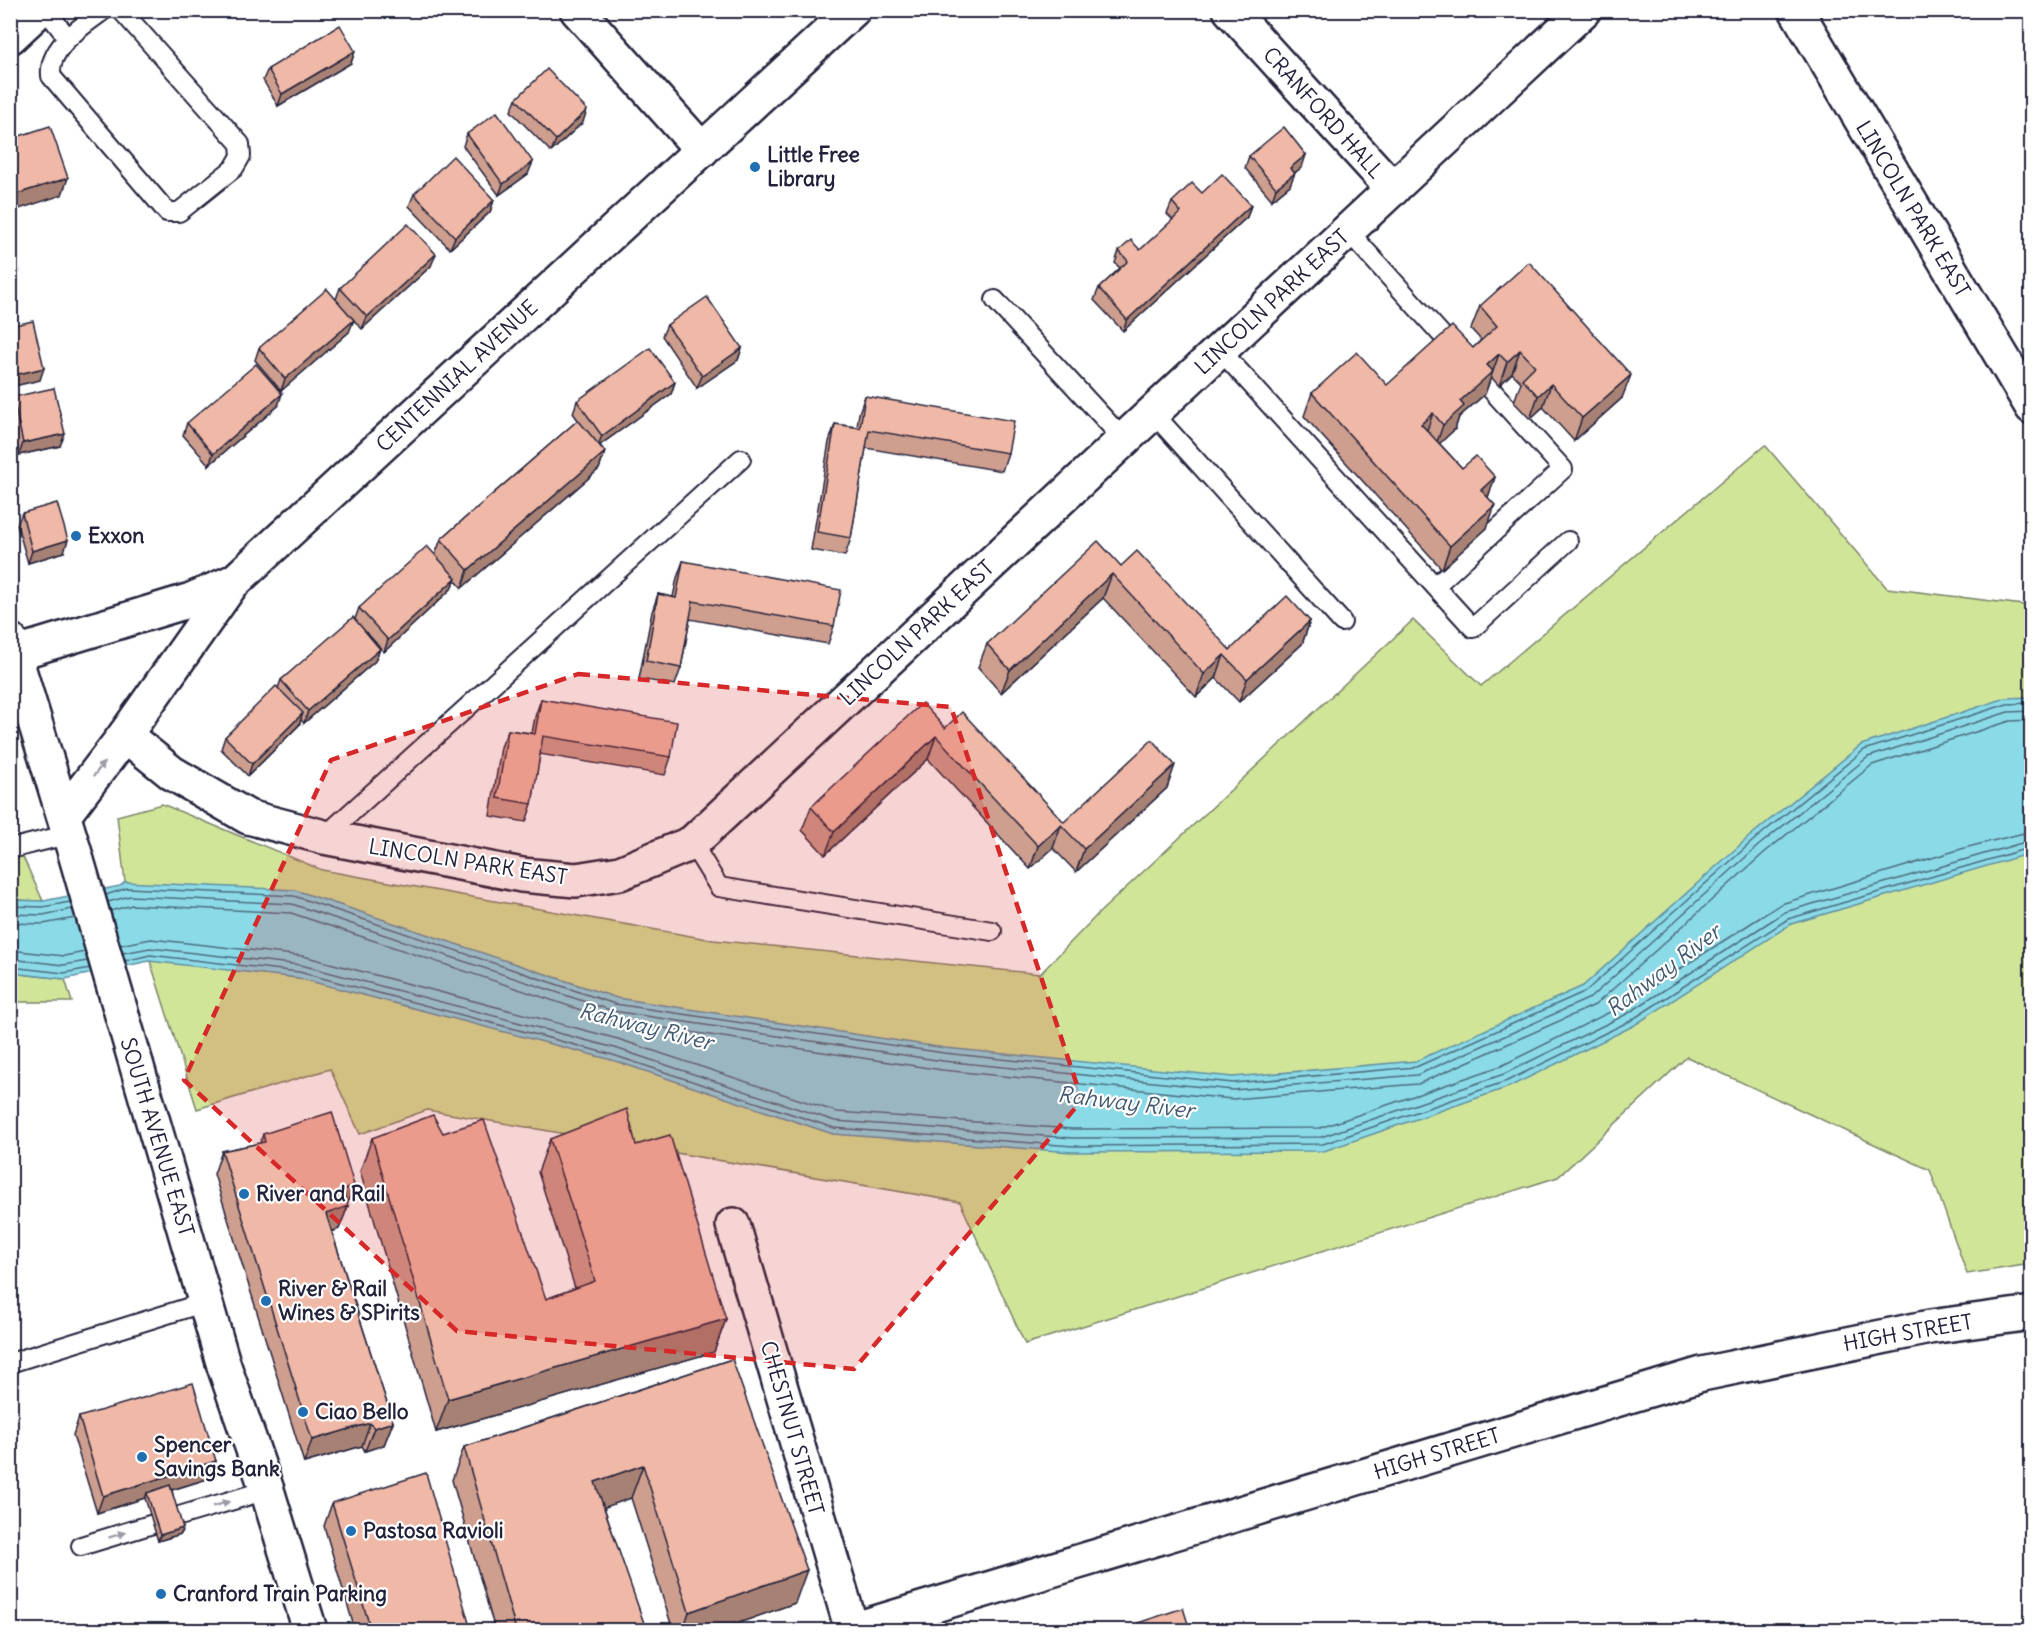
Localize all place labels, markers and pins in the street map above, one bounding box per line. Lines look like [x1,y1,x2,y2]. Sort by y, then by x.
place label: Little Free Library [767,141,860,192]
marker: Little Free Library [748,160,762,174]
place label: Exxon [88,522,144,549]
marker: Exxon [69,529,83,543]
place label: River and Rail [256,1180,385,1207]
marker: River and Rail [237,1187,251,1201]
place label: River & Rail Wines & SPirits [278,1275,420,1326]
marker: River & Rail Wines & SPirits [259,1294,273,1308]
place label: Ciao Bello [315,1398,409,1425]
marker: Ciao Bello [296,1405,310,1419]
place label: Spencer Savings Bank [154,1431,280,1482]
marker: Spencer Savings Bank [135,1450,149,1464]
place label: Pastosa Ravioli [363,1517,503,1544]
marker: Pastosa Ravioli [344,1524,358,1538]
place label: Cranford Train Parking [173,1580,387,1607]
marker: Cranford Train Parking [154,1587,168,1601]

